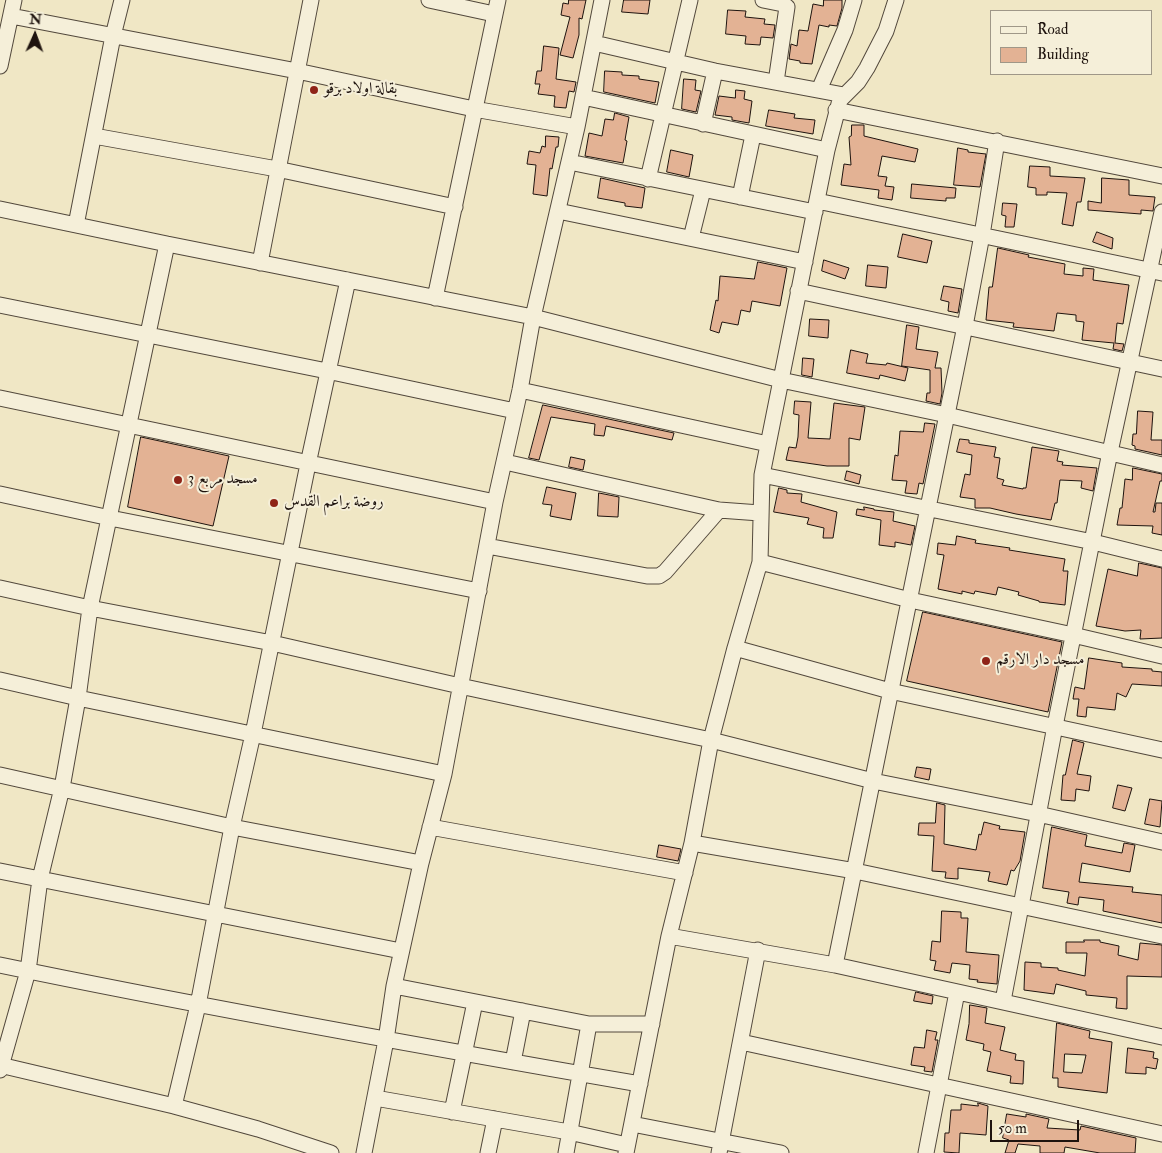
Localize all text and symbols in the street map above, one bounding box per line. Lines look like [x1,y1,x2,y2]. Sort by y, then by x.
north arrow [10,10,60,60]
legend [990,10,1152,75]
text: N [29,11,42,28]
text: Road [1037,20,1068,39]
text: Building [1037,45,1089,64]
place label: بقالة اولاد برقو [324,80,397,100]
marker: بقالة اولاد برقو [308,84,320,96]
place label: مسجد مربع 3 [188,470,258,490]
marker: مسجد مربع 3 [172,474,184,486]
place label: روضة براعم القدس [284,493,384,513]
marker: روضة براعم القدس [268,497,280,509]
place label: مسجد دار الارقم [996,651,1084,671]
marker: مسجد دار الارقم [980,655,992,667]
scale bar [992,1110,1081,1142]
text: 50 m [998,1119,1027,1138]

